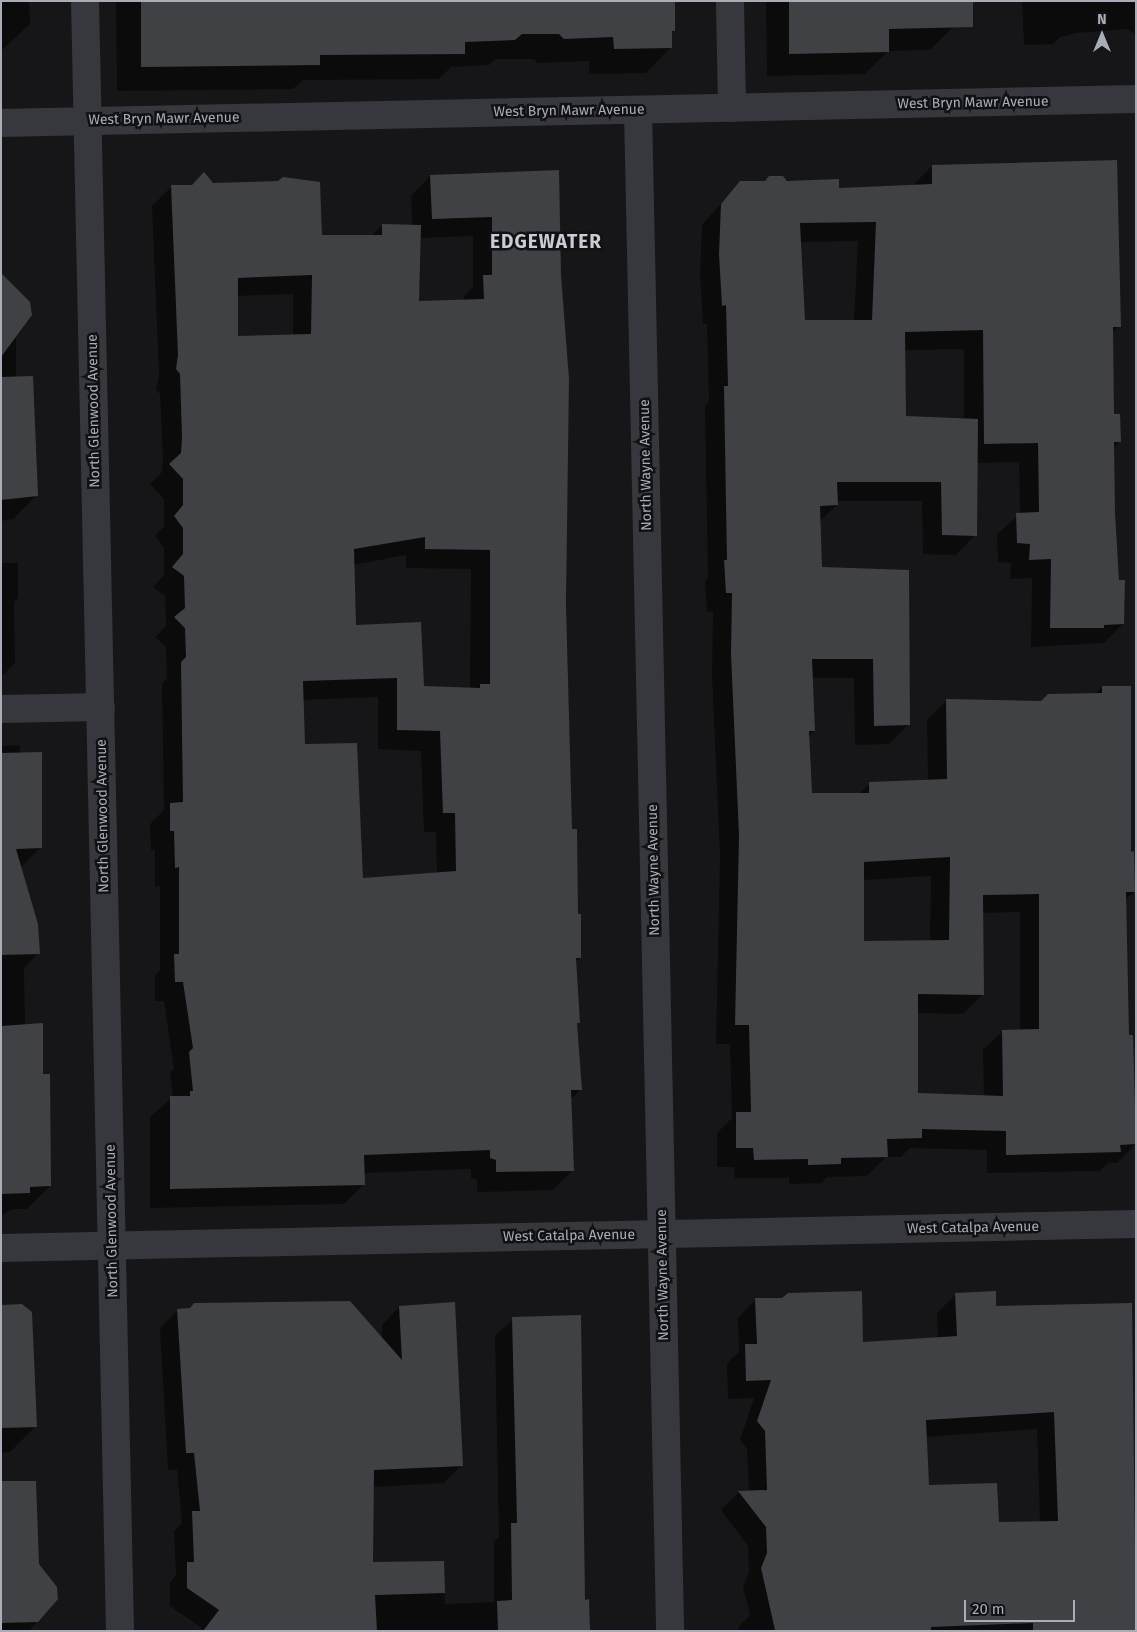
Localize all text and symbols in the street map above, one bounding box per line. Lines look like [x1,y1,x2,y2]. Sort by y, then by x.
north arrow [1077,10,1127,60]
text: N [1097,11,1107,28]
street label: West Bryn Mawr Avenue [897,93,1049,113]
street label: West Bryn Mawr Avenue [493,101,645,121]
street label: West Bryn Mawr Avenue [88,109,240,129]
district label: EDGEWATER [489,231,603,253]
street label: North Glenwood Avenue [84,334,104,488]
street label: North Wayne Avenue [636,399,656,531]
street label: North Glenwood Avenue [93,739,113,893]
street label: North Wayne Avenue [644,804,664,936]
street label: North Glenwood Avenue [102,1144,122,1298]
street label: North Wayne Avenue [653,1209,673,1341]
street label: West Catalpa Avenue [907,1218,1039,1238]
street label: West Catalpa Avenue [503,1226,635,1246]
scale bar [967,1590,1078,1622]
text: 20 m [972,1600,1005,1618]

